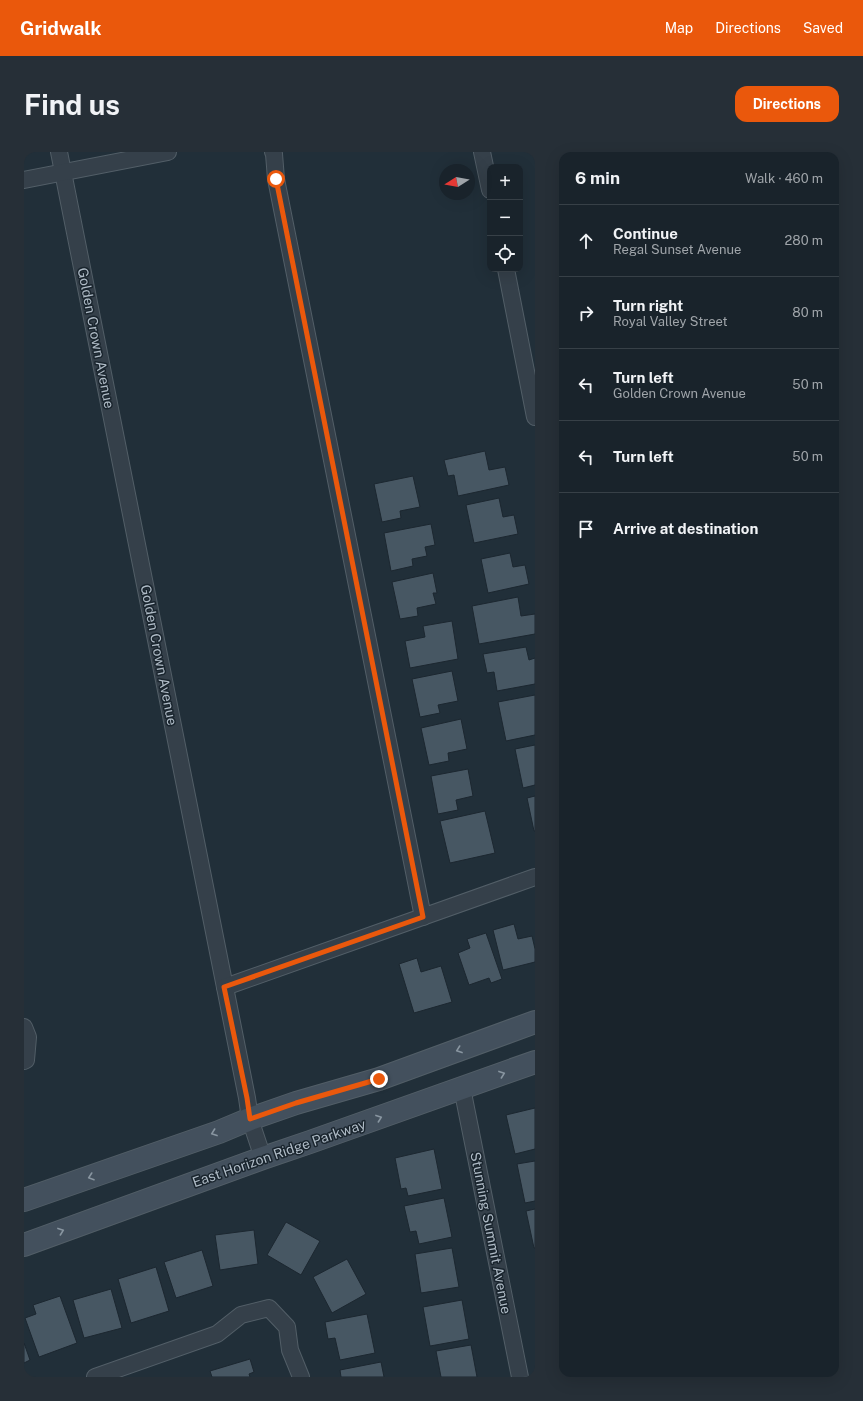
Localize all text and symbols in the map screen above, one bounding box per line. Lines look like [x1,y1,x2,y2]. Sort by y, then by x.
text: Gridwalk [20,17,101,39]
text: Map [665,20,693,36]
text: Directions [715,20,781,36]
text: Saved [803,20,843,36]
button: Directions [735,86,839,122]
text: Find us [24,88,120,121]
north arrow [439,164,475,200]
map controls [487,164,523,272]
button: + [487,164,523,200]
text: 6 min [575,168,620,188]
route start [267,170,285,188]
text: Walk · 460 m [745,171,823,186]
button: − [487,200,523,236]
text: Continue [613,225,678,242]
icon: ahead [575,230,597,252]
text: 280 m [785,233,823,248]
button: locate [487,236,523,272]
text: Regal Sunset Avenue [613,242,741,257]
street label: Golden Crown Avenue [74,266,118,410]
text: Turn right [613,297,683,314]
icon: right [575,302,597,324]
text: 80 m [792,305,823,320]
text: Royal Valley Street [613,314,728,329]
text: Turn left [613,369,674,386]
icon: left [575,374,597,396]
text: 50 m [792,377,823,392]
text: Golden Crown Avenue [613,386,746,401]
icon: left [575,446,597,468]
text: Turn left [613,448,674,465]
text: 50 m [792,449,823,464]
icon: arrive [575,518,597,540]
text: Arrive at destination [613,520,758,537]
street label: Golden Crown Avenue [137,583,181,727]
one-way arrow [456,1045,463,1053]
route end [370,1070,388,1088]
one-way arrow [498,1070,505,1079]
one-way arrow [376,1114,383,1122]
street label: East Horizon Ridge Parkway [190,1116,368,1190]
one-way arrow [211,1129,218,1137]
street label: Stunning Summit Avenue [467,1151,515,1315]
one-way arrow [88,1172,95,1180]
one-way arrow [57,1228,64,1236]

